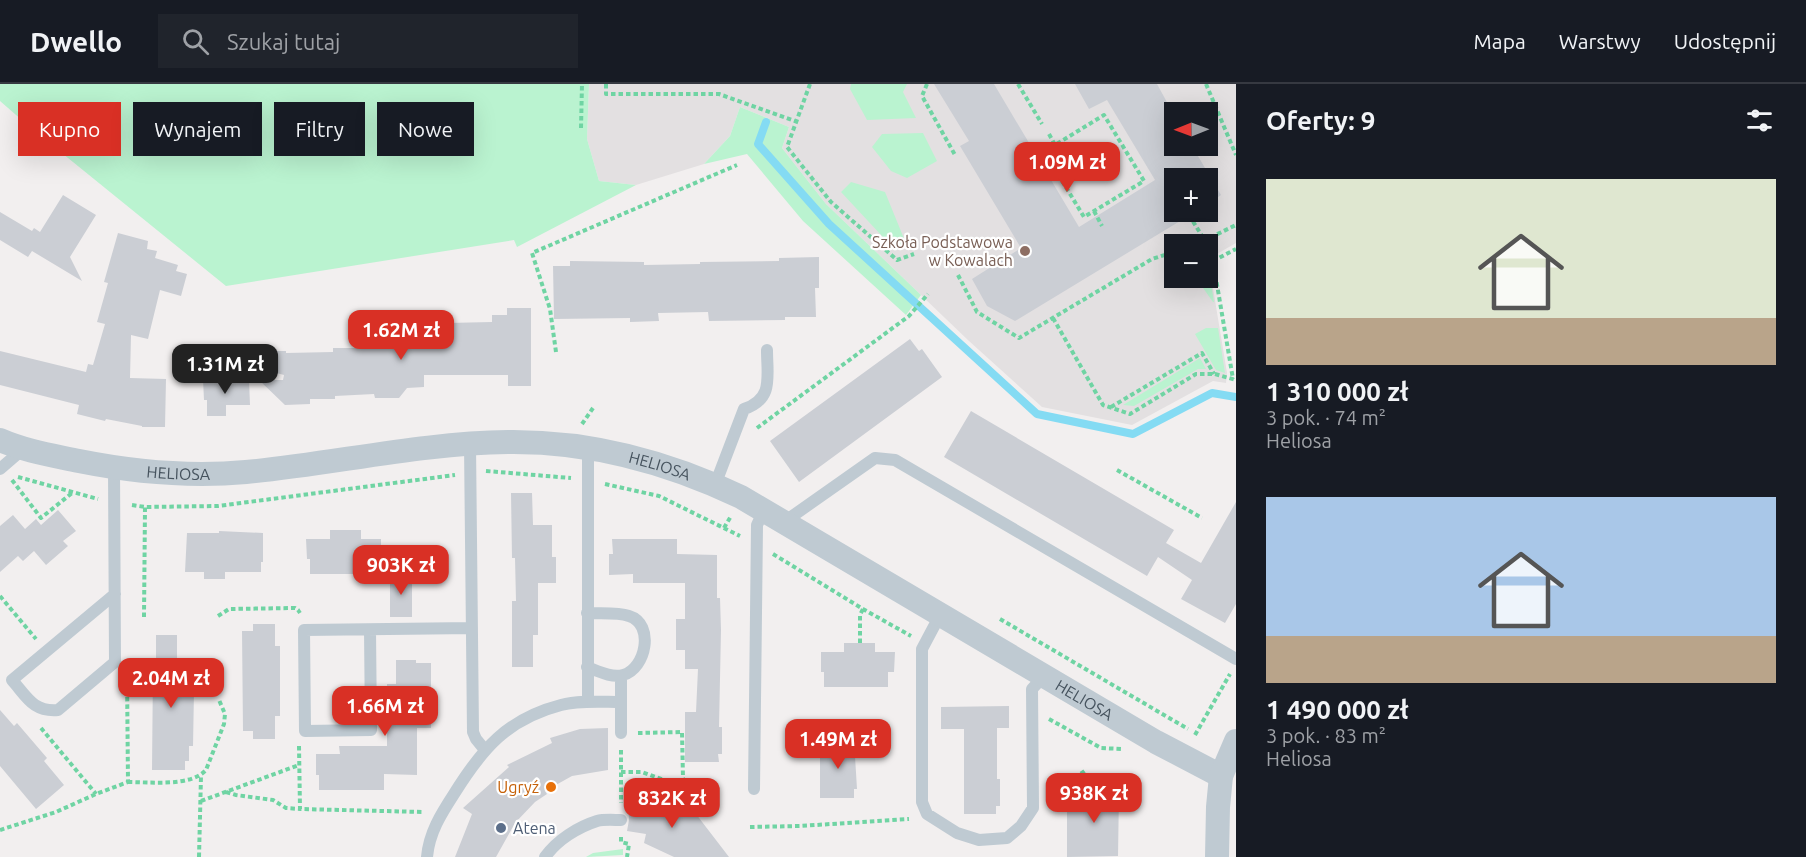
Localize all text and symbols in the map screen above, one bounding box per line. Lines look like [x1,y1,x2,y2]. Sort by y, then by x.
search box [158,14,578,68]
icon: search [179,25,212,58]
text: Dwello [30,26,122,57]
text: Szukaj tutaj [227,29,340,54]
text: Mapa [1474,29,1526,53]
text: Warstwy [1559,29,1641,53]
text: Udostępnij [1674,29,1776,53]
chip: Kupno [18,102,121,156]
chip: Wynajem [133,102,262,156]
chip: Filtry [274,102,365,156]
chip: Nowe [377,102,474,156]
north arrow [1164,102,1218,156]
map controls [1164,102,1218,288]
icon: filters [1743,104,1776,137]
text: Oferty: 9 [1266,106,1375,135]
pin: 1.09M zł [1005,142,1129,193]
text: 1.09M zł [1028,150,1106,173]
button: + [1164,168,1218,222]
icon: home [1467,218,1575,326]
place label: Szkoła Podstawowa w Kowalach [872,233,1013,269]
button: − [1164,234,1218,288]
marker: Szkoła Podstawowa w Kowalach [1018,244,1032,258]
pin: 1.62M zł [339,310,463,361]
text: 1.62M zł [362,318,440,341]
pin: 1.31M zł [163,344,287,395]
text: 1.31M zł [186,352,264,375]
text: 1 310 000 zł [1266,377,1409,406]
text: 3 pok. · 74 m² [1266,406,1386,429]
text: Heliosa [1266,429,1332,452]
street label: HELIOSA [627,448,694,484]
street label: HELIOSA [146,462,211,483]
icon: home [1467,536,1575,644]
pin: 903K zł [346,545,456,596]
text: 903K zł [367,553,435,576]
pin: 2.04M zł [109,658,233,709]
text: 2.04M zł [132,666,210,689]
street label: HELIOSA [1052,676,1117,724]
pin: 1.66M zł [323,686,447,737]
text: 1.66M zł [346,694,424,717]
text: 1 490 000 zł [1266,695,1409,724]
pin: 1.49M zł [776,719,900,770]
text: 3 pok. · 83 m² [1266,724,1386,747]
text: 1.49M zł [799,727,877,750]
text: Heliosa [1266,747,1332,770]
pin: 938K zł [1039,773,1149,824]
place label: Ugryź [497,778,539,796]
pin: 832K zł [617,778,727,829]
marker: Ugryź [544,780,558,794]
text: 938K zł [1060,781,1128,804]
text: 832K zł [638,786,706,809]
place label: Atena [513,819,556,837]
marker: Atena [494,821,508,835]

